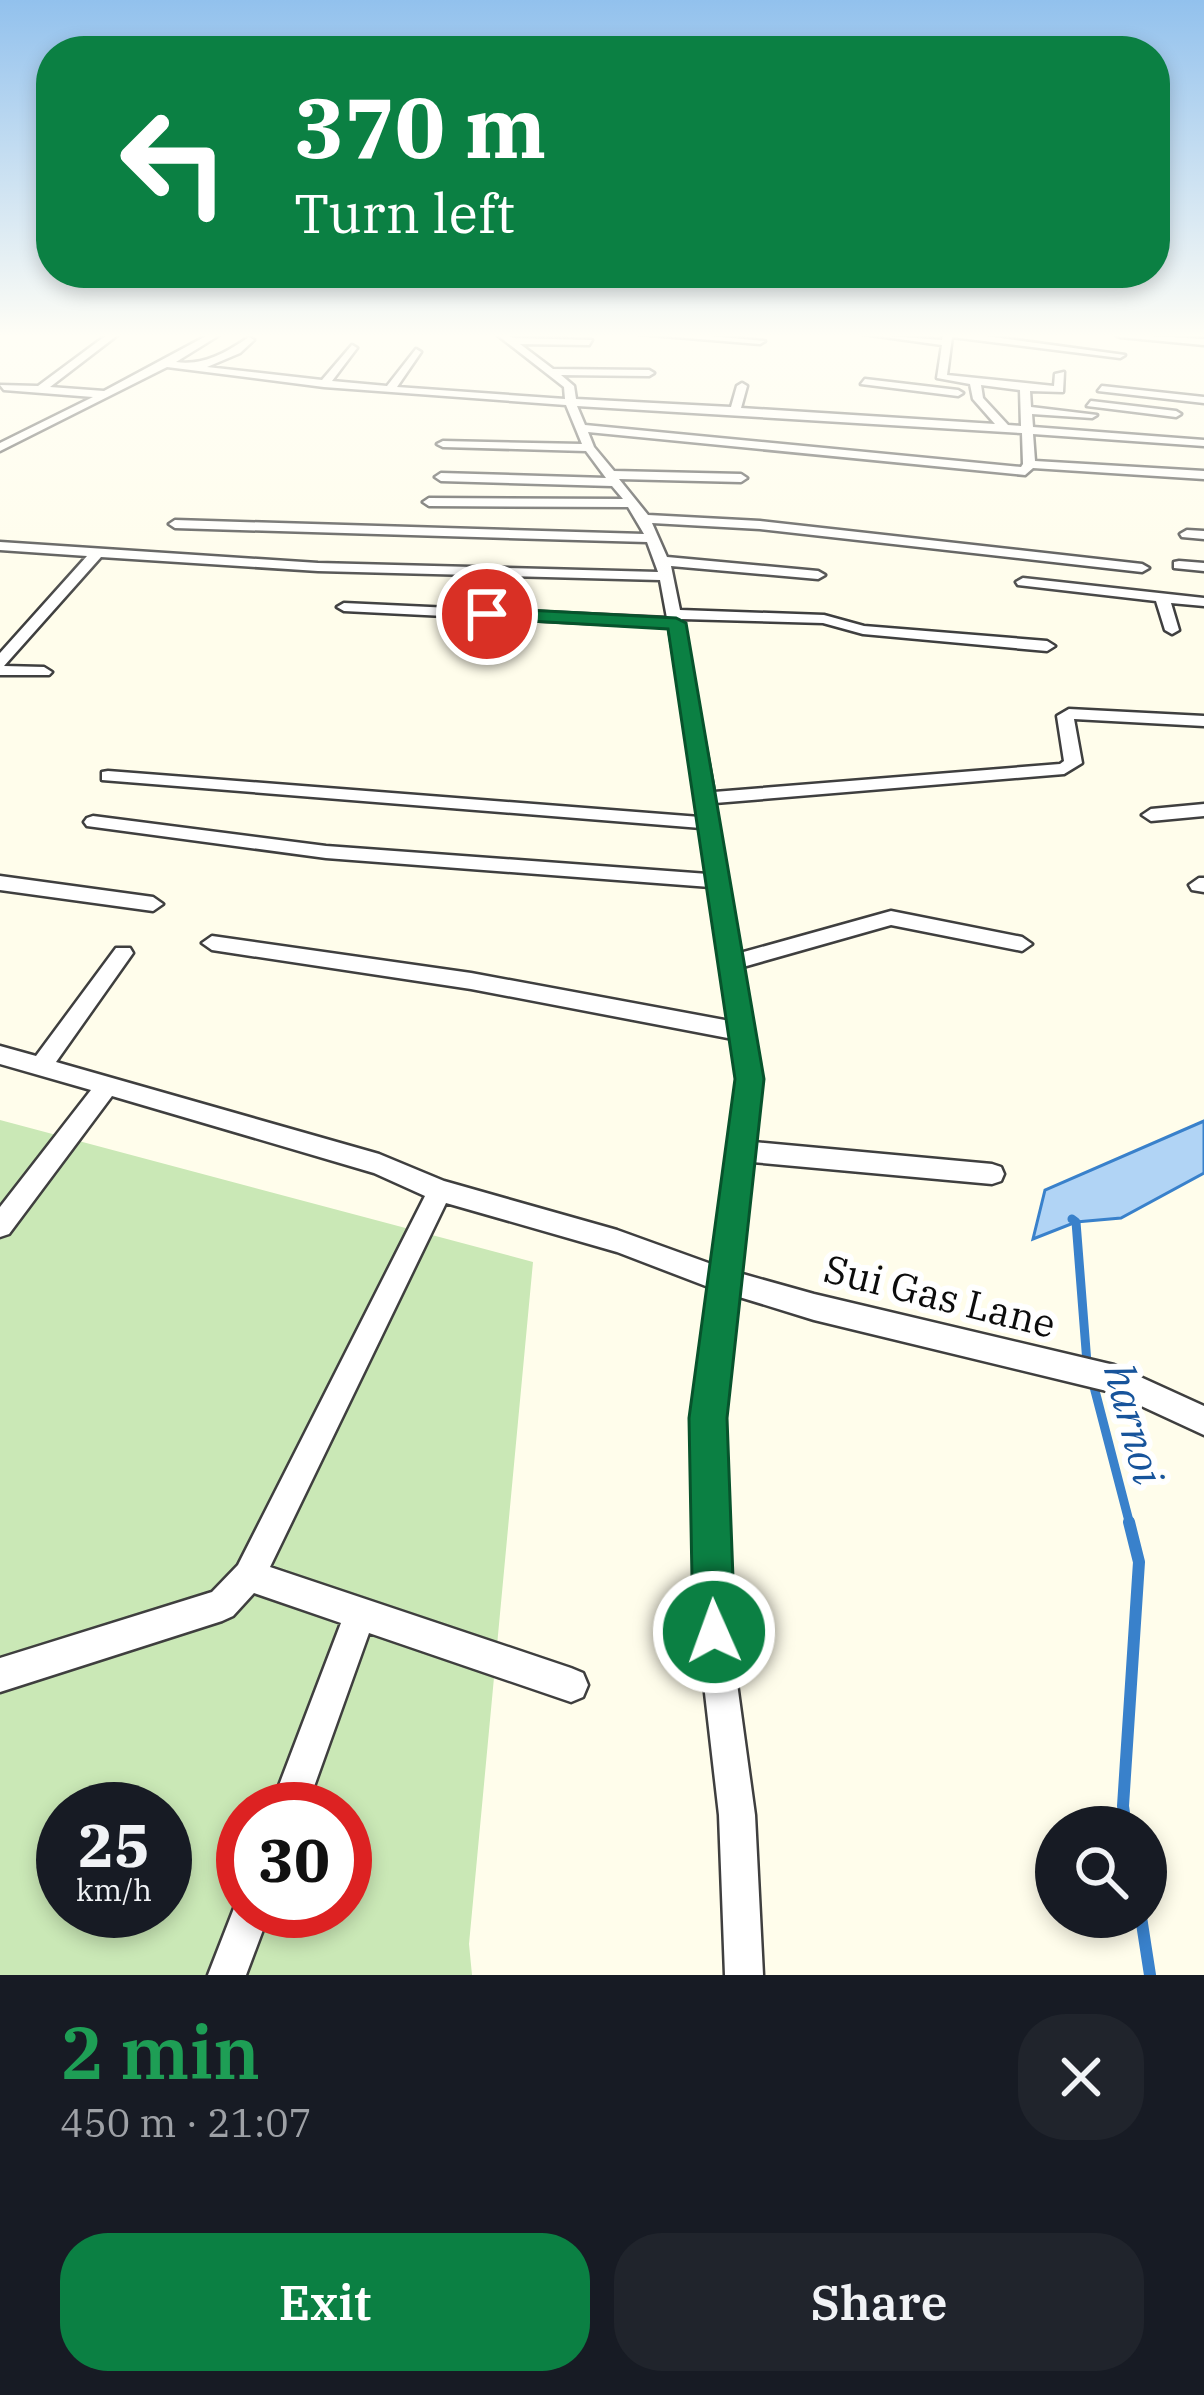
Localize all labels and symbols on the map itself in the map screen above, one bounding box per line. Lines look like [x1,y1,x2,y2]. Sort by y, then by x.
pin [436,563,538,665]
street label: Sui Gas Lane [819,1242,1061,1349]
water label: harnoi [1092,1358,1177,1490]
position arrow [651,1569,777,1695]
speed limit sign: 30 [216,1782,372,1938]

